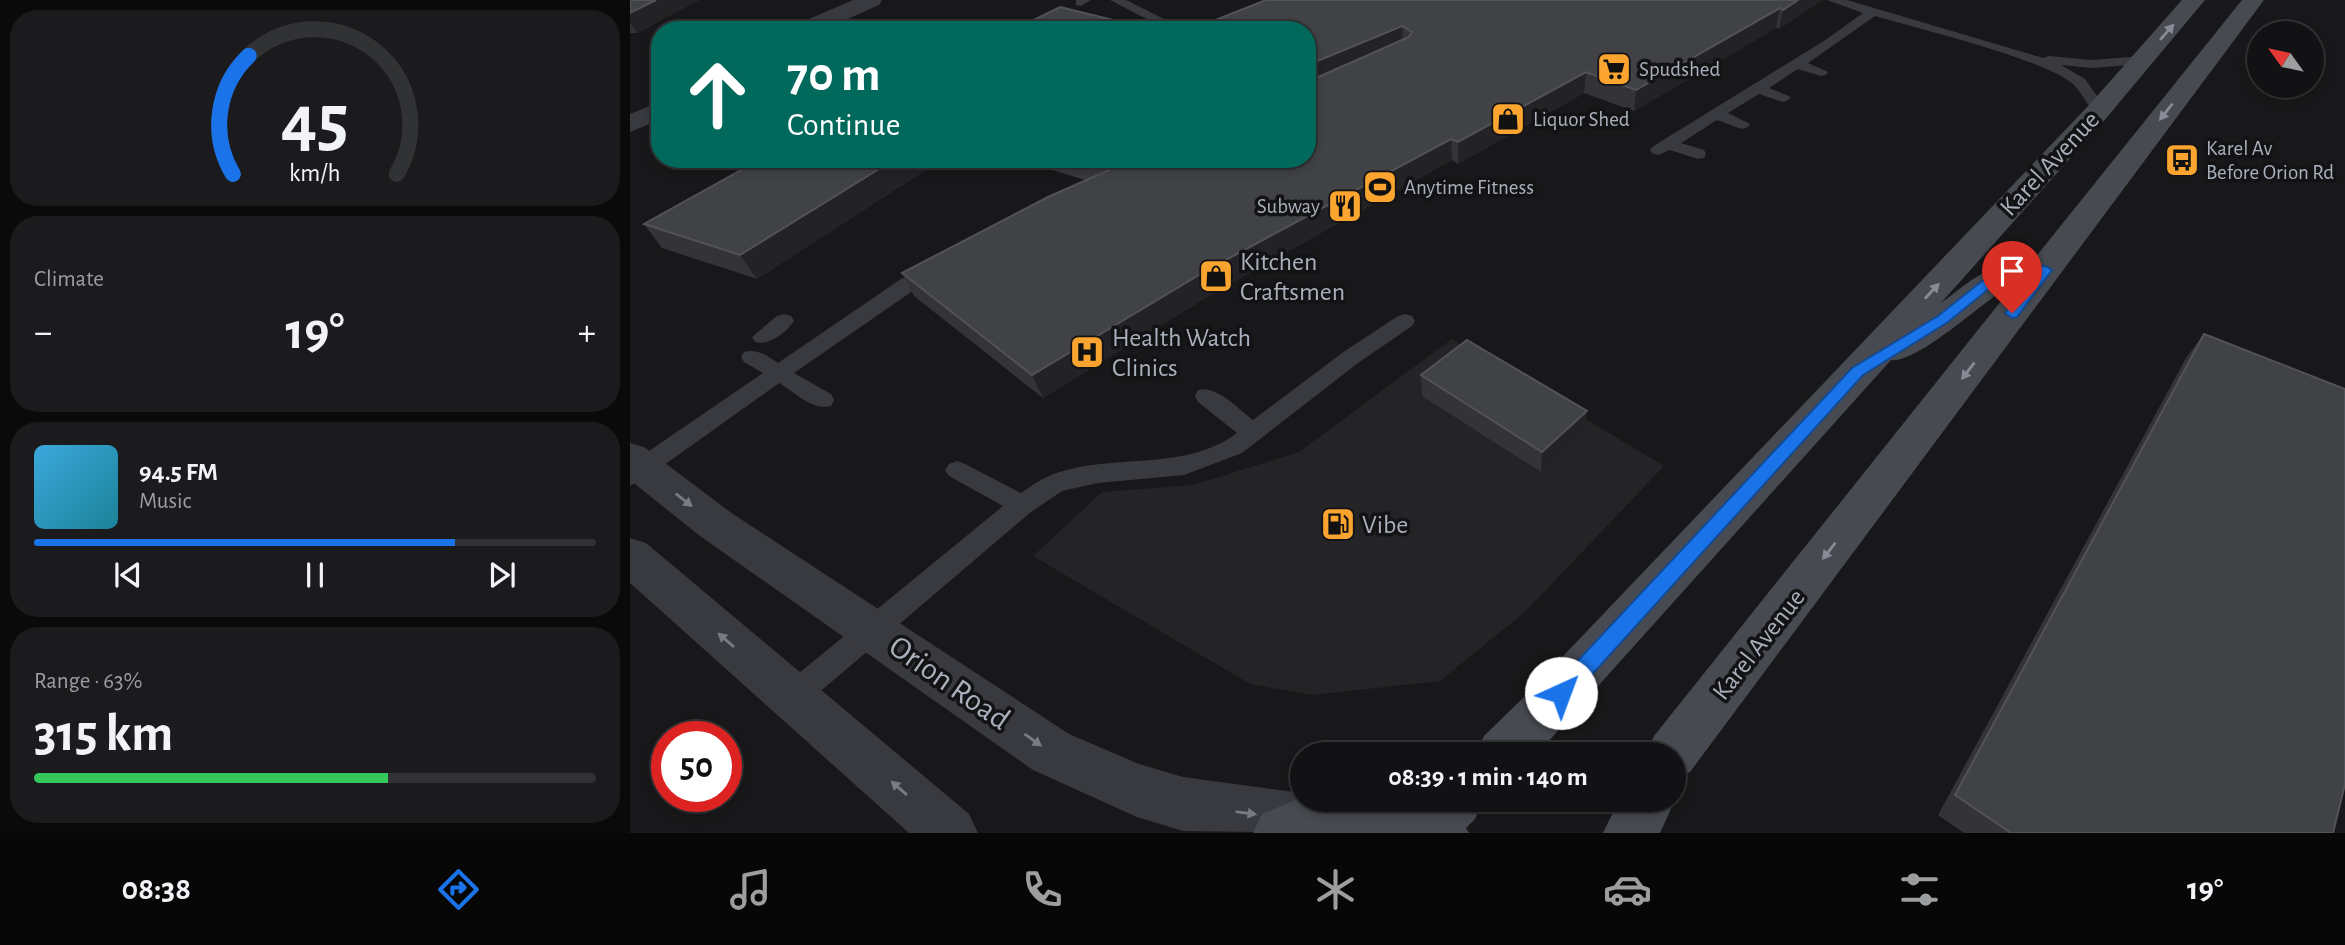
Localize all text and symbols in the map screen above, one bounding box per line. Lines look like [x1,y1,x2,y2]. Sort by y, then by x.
north arrow [2247,21,2324,98]
map controls [2247,21,2324,98]
one-way arrow [2159,23,2174,41]
icon: ahead [672,49,763,140]
supermarket icon: Spudshed [1595,50,1633,88]
text: 70 m [787,51,881,100]
place label: Spudshed [1639,59,1721,80]
text: 45 [281,86,349,159]
shop icon: Liquor Shed [1489,100,1527,138]
one-way arrow [2159,103,2174,121]
street label: Karel Avenue [1995,106,2104,221]
text: Continue [787,109,900,141]
place label: Liquor Shed [1533,109,1630,130]
place label: Karel Av Before Orion Rd [2206,138,2334,183]
bus stop icon: Karel Av Before Orion Rd [2163,141,2201,179]
text: km/h [289,161,341,186]
sports icon: Anytime Fitness [1361,168,1399,206]
place label: Anytime Fitness [1404,177,1534,198]
restaurant icon: Subway [1326,187,1364,225]
place label: Subway [1257,196,1320,217]
pin [1982,241,2042,313]
place label: Kitchen Craftsmen [1240,249,1345,305]
icon: arrive [1993,252,2031,290]
shop icon: Kitchen Craftsmen [1197,257,1235,295]
text: Climate [34,268,104,291]
one-way arrow [1923,283,1939,300]
text: 19° [285,306,345,358]
text: − [34,314,52,352]
text: + [578,314,596,352]
place label: Health Watch Clinics [1112,325,1251,381]
hospital icon: Health Watch Clinics [1068,333,1106,371]
one-way arrow [1961,361,1975,380]
text: 94.5 FM [139,459,218,485]
text: Music [139,490,191,513]
one-way arrow [675,492,693,506]
fuel station icon: Vibe [1319,505,1357,543]
place label: Vibe [1362,512,1408,538]
one-way arrow [1823,542,1837,560]
icon: previous [109,556,147,594]
icon: pause [296,556,334,594]
icon: next [483,556,521,594]
street label: Karel Avenue [1708,584,1810,705]
street label: Orion Road [883,630,1016,736]
one-way arrow [718,633,735,648]
position arrow [1524,656,1598,730]
text: Range · 63% [34,670,142,693]
text: 315 km [34,708,173,760]
speed limit sign: 50 [651,721,742,812]
one-way arrow [1024,733,1042,747]
text: 08:39 · 1 min · 140 m [1388,764,1588,790]
one-way arrow [890,780,908,796]
one-way arrow [1235,807,1257,818]
icon: directions [434,865,483,914]
icon: music [726,865,775,914]
icon: phone [1018,865,1067,914]
icon: climate [1311,865,1360,914]
icon: car [1603,865,1652,914]
icon: filters [1895,865,1944,914]
text: 08:38 [122,873,191,905]
text: 19° [2187,873,2223,905]

